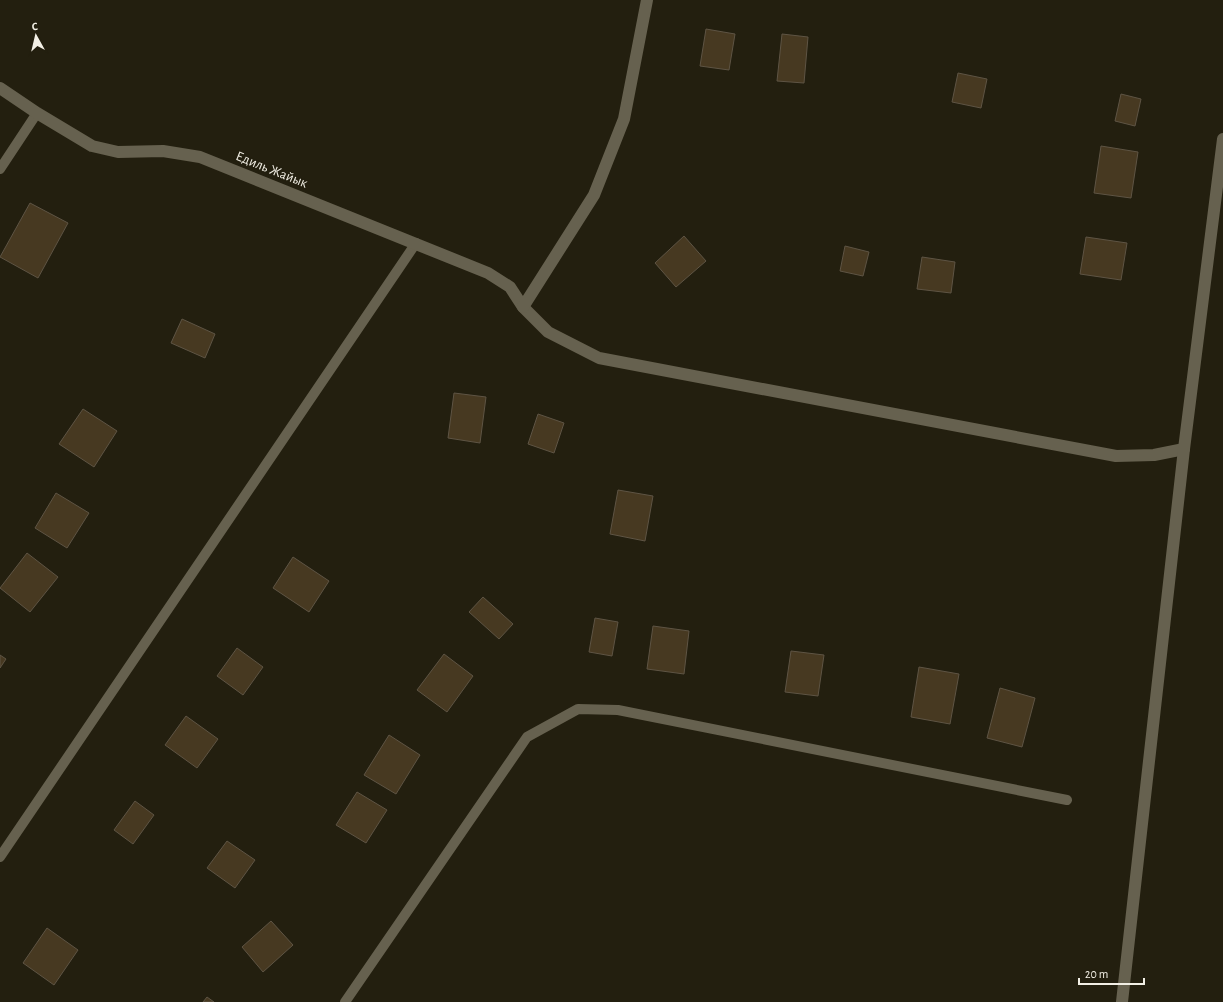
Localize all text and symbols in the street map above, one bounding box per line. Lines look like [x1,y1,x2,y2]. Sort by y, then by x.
north arrow [16,16,56,56]
text: С [31,21,38,32]
street label: Едиль Жайык [234,149,310,191]
scale bar [1079,960,1144,986]
text: 20 m [1085,968,1108,980]

